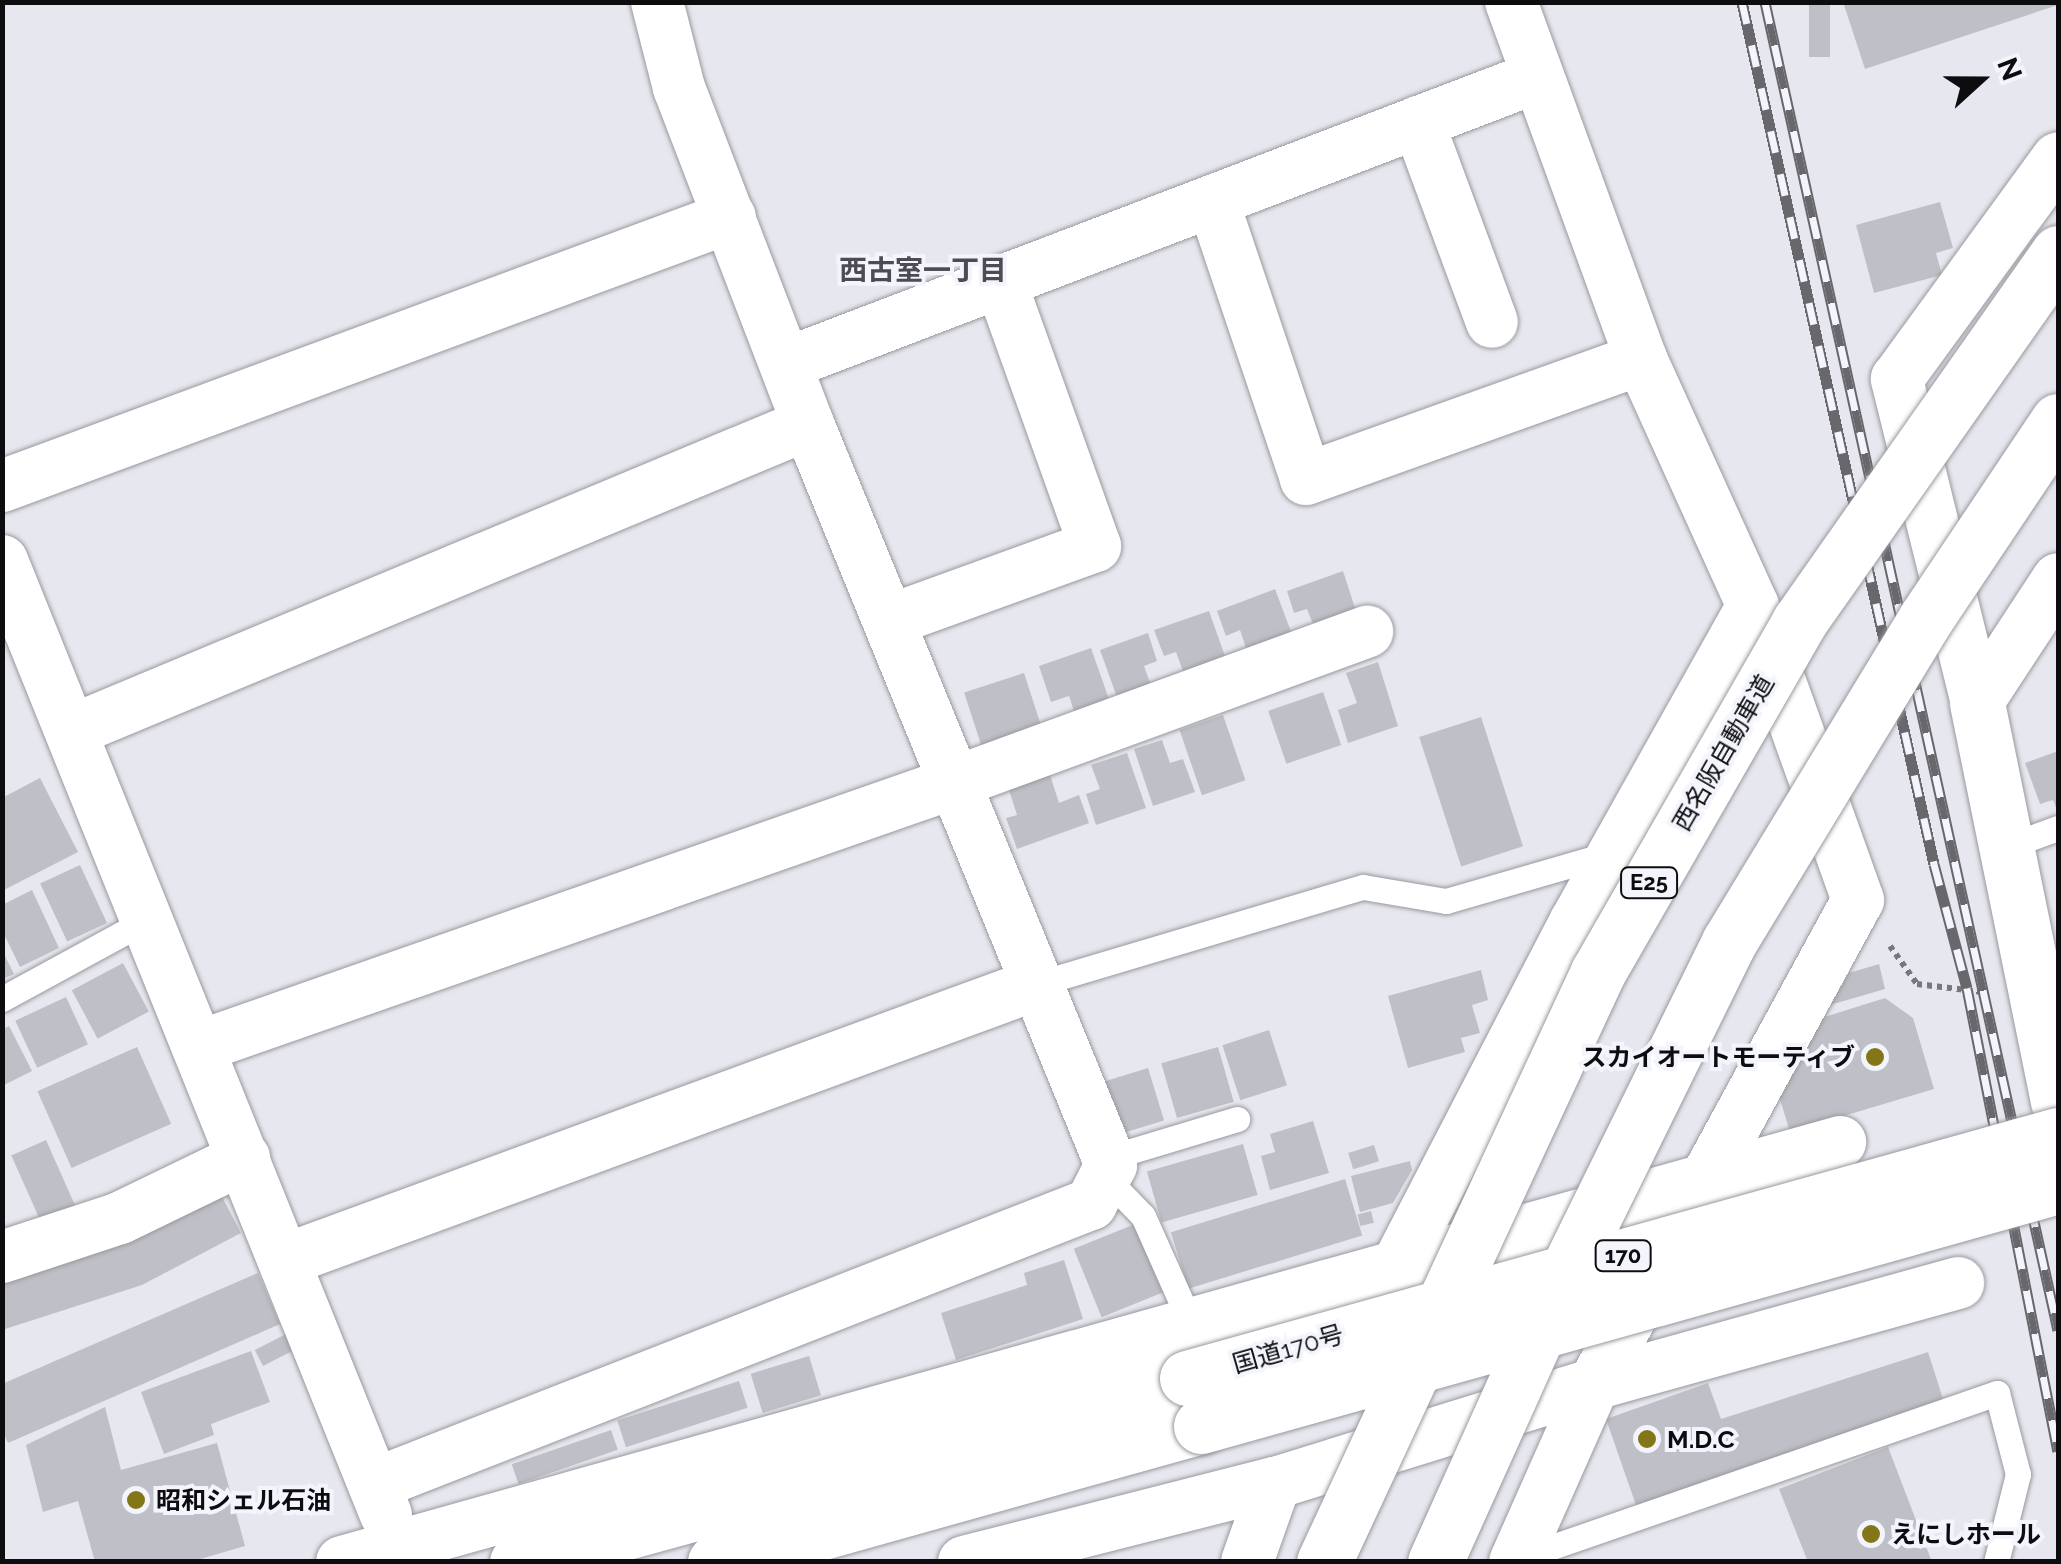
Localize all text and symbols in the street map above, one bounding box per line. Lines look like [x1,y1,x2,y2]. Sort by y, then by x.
north arrow [1931,30,2031,130]
text: N [1990,53,2029,85]
district label: 西古室一丁目 [839,254,1007,288]
street label: 西名阪自動車道 [1666,670,1780,836]
road number: E25 [1619,866,1679,900]
place label: スカイオートモーティブ [1580,1042,1855,1072]
marker: スカイオートモーティブ [1864,1046,1886,1068]
road number: 170 [1593,1239,1653,1273]
street label: 国道170号 [1229,1319,1347,1379]
place label: M.D.C [1667,1424,1735,1454]
marker: M.D.C [1636,1428,1658,1450]
place label: 昭和シェル石油 [156,1485,331,1515]
marker: 昭和シェル石油 [125,1489,147,1511]
place label: えにしホール [1891,1519,2041,1549]
marker: えにしホール [1860,1523,1882,1545]

